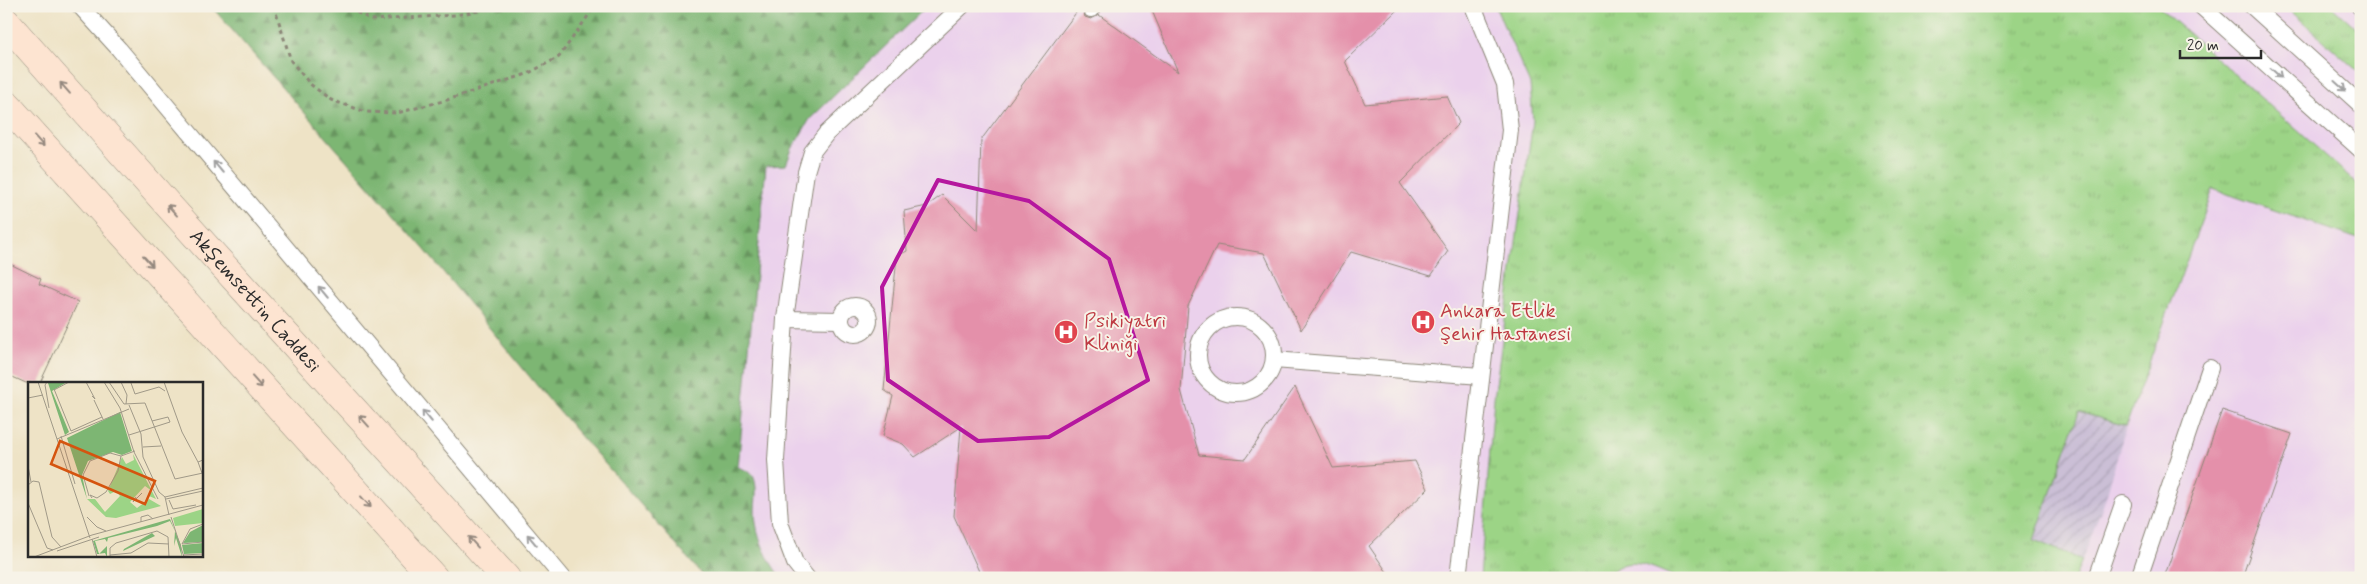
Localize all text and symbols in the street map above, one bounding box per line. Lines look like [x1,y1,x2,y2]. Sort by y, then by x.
scale bar [2180,28,2261,60]
text: 20 m [2187,36,2219,56]
one-way arrow [2270,68,2283,79]
one-way arrow [2334,80,2347,92]
one-way arrow [59,82,71,95]
one-way arrow [33,134,45,147]
one-way arrow [213,161,224,174]
one-way arrow [166,204,178,217]
street label: Akşemsettin Caddesi [183,224,327,378]
one-way arrow [142,255,154,268]
one-way arrow [317,285,328,298]
place label: Ankara Etlik Şehir Hastanesi [1440,298,1571,348]
place label: Psikiyatri Kliniği [1084,308,1166,358]
hospital icon: Ankara Etlik Şehir Hastanesi [1410,309,1436,335]
hospital icon: Psikiyatri Kliniği [1053,319,1079,345]
one-way arrow [251,375,263,388]
inset map [28,382,202,556]
one-way arrow [422,410,433,423]
one-way arrow [358,415,370,428]
one-way arrow [360,496,372,509]
one-way arrow [526,534,538,547]
one-way arrow [467,535,479,548]

